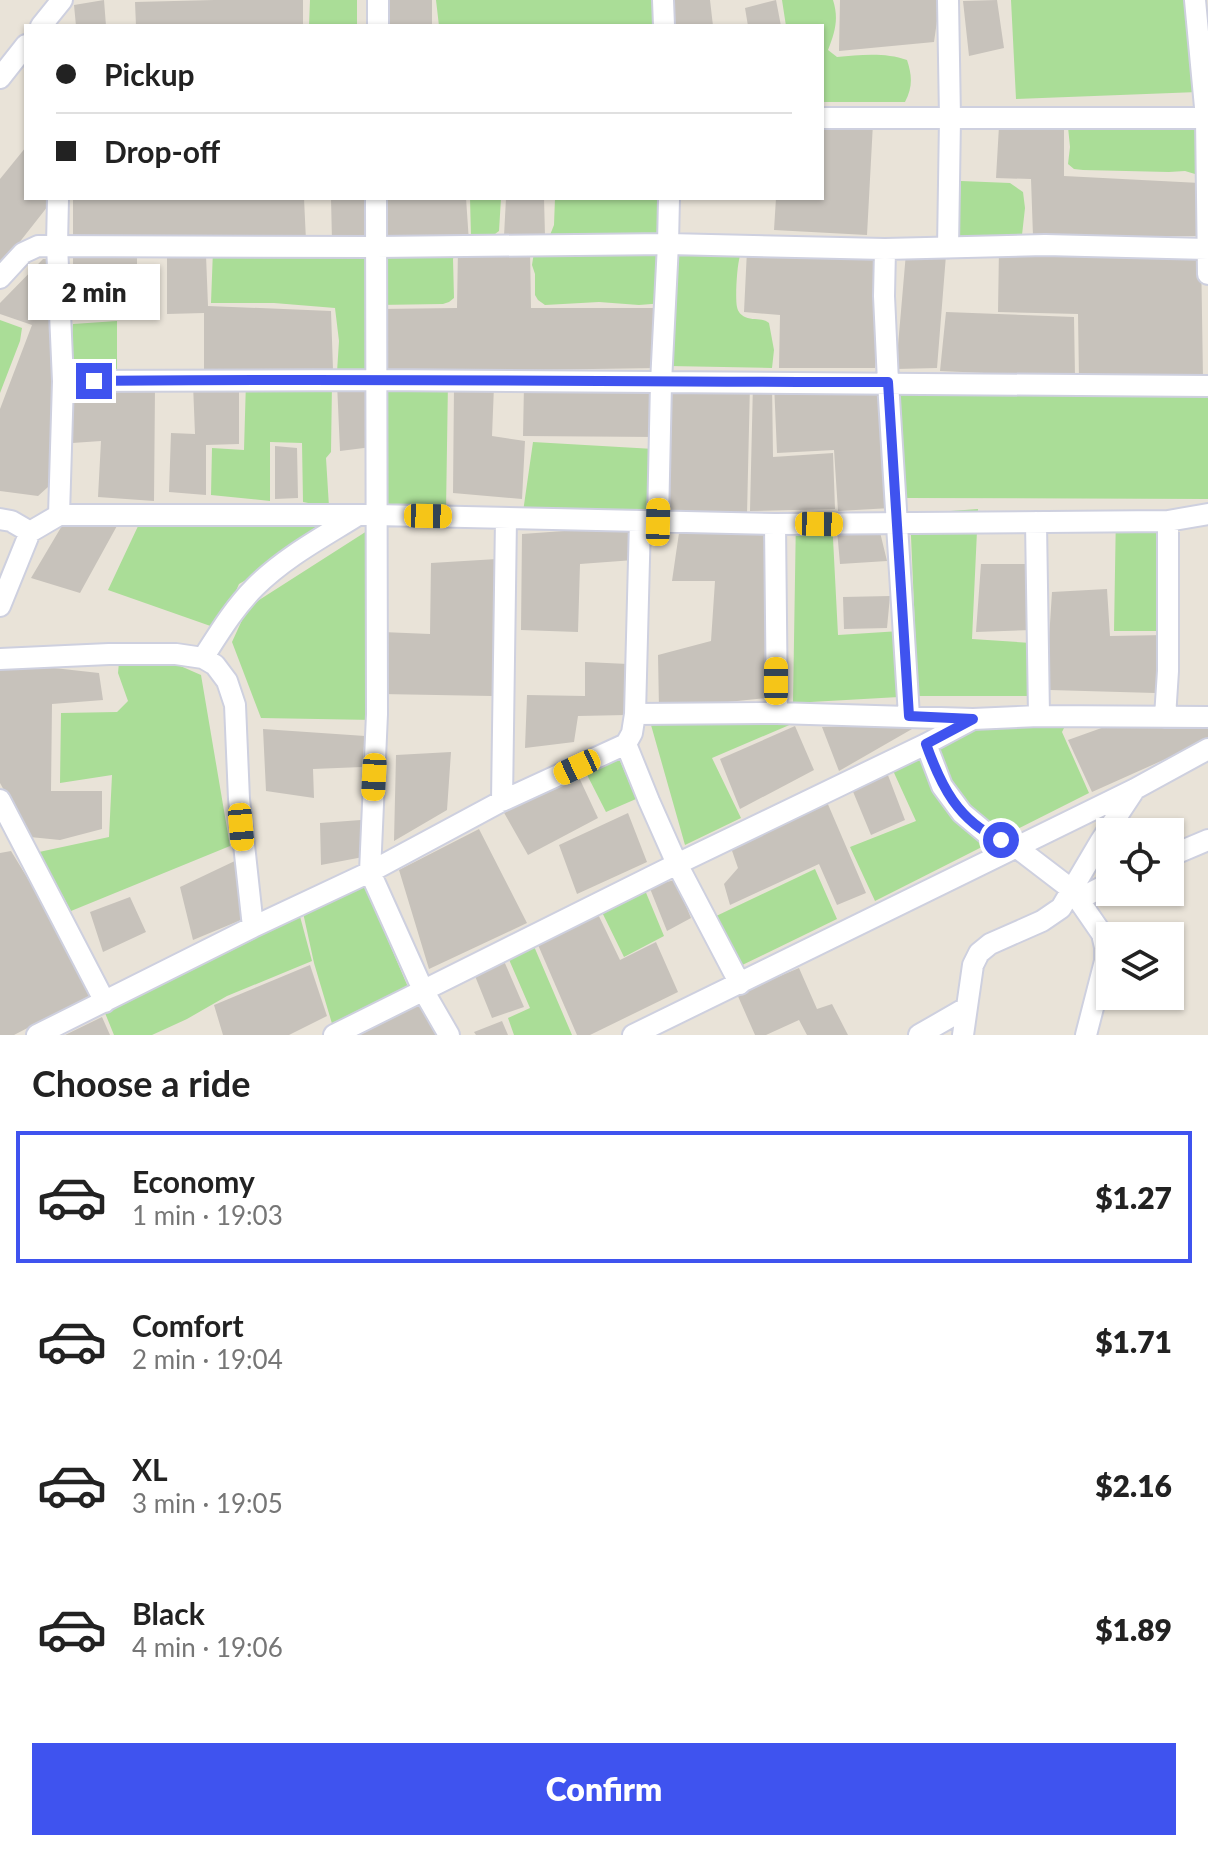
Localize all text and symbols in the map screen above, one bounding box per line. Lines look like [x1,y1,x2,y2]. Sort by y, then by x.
text: Pickup [104,56,195,92]
text: Drop-off [104,133,220,169]
callout: 2 min [28,265,160,321]
text: 2 min [62,276,126,308]
route end [76,363,112,399]
car [646,498,670,546]
car [404,504,452,528]
car [795,512,843,536]
car [764,657,788,705]
car [550,746,604,788]
car [361,752,387,802]
car [227,802,255,852]
map controls [1096,818,1184,1010]
button: locate [1096,818,1184,906]
route start [983,822,1019,858]
button: layers [1096,922,1184,1010]
text: Choose a ride [32,1061,251,1105]
icon: car [36,1161,108,1233]
text: Economy [132,1163,255,1199]
text: $1.27 [1095,1179,1172,1215]
text: 1 min · 19:03 [132,1199,283,1231]
icon: car [36,1305,108,1377]
text: Comfort [132,1307,244,1343]
text: $1.71 [1095,1323,1172,1359]
text: 2 min · 19:04 [132,1343,283,1375]
icon: car [36,1449,108,1521]
text: XL [132,1451,168,1487]
text: $2.16 [1095,1467,1172,1503]
text: 3 min · 19:05 [132,1487,283,1519]
icon: car [36,1593,108,1665]
text: Black [132,1595,205,1631]
text: $1.89 [1095,1611,1172,1647]
text: 4 min · 19:06 [132,1631,283,1663]
button: Confirm [32,1743,1176,1835]

